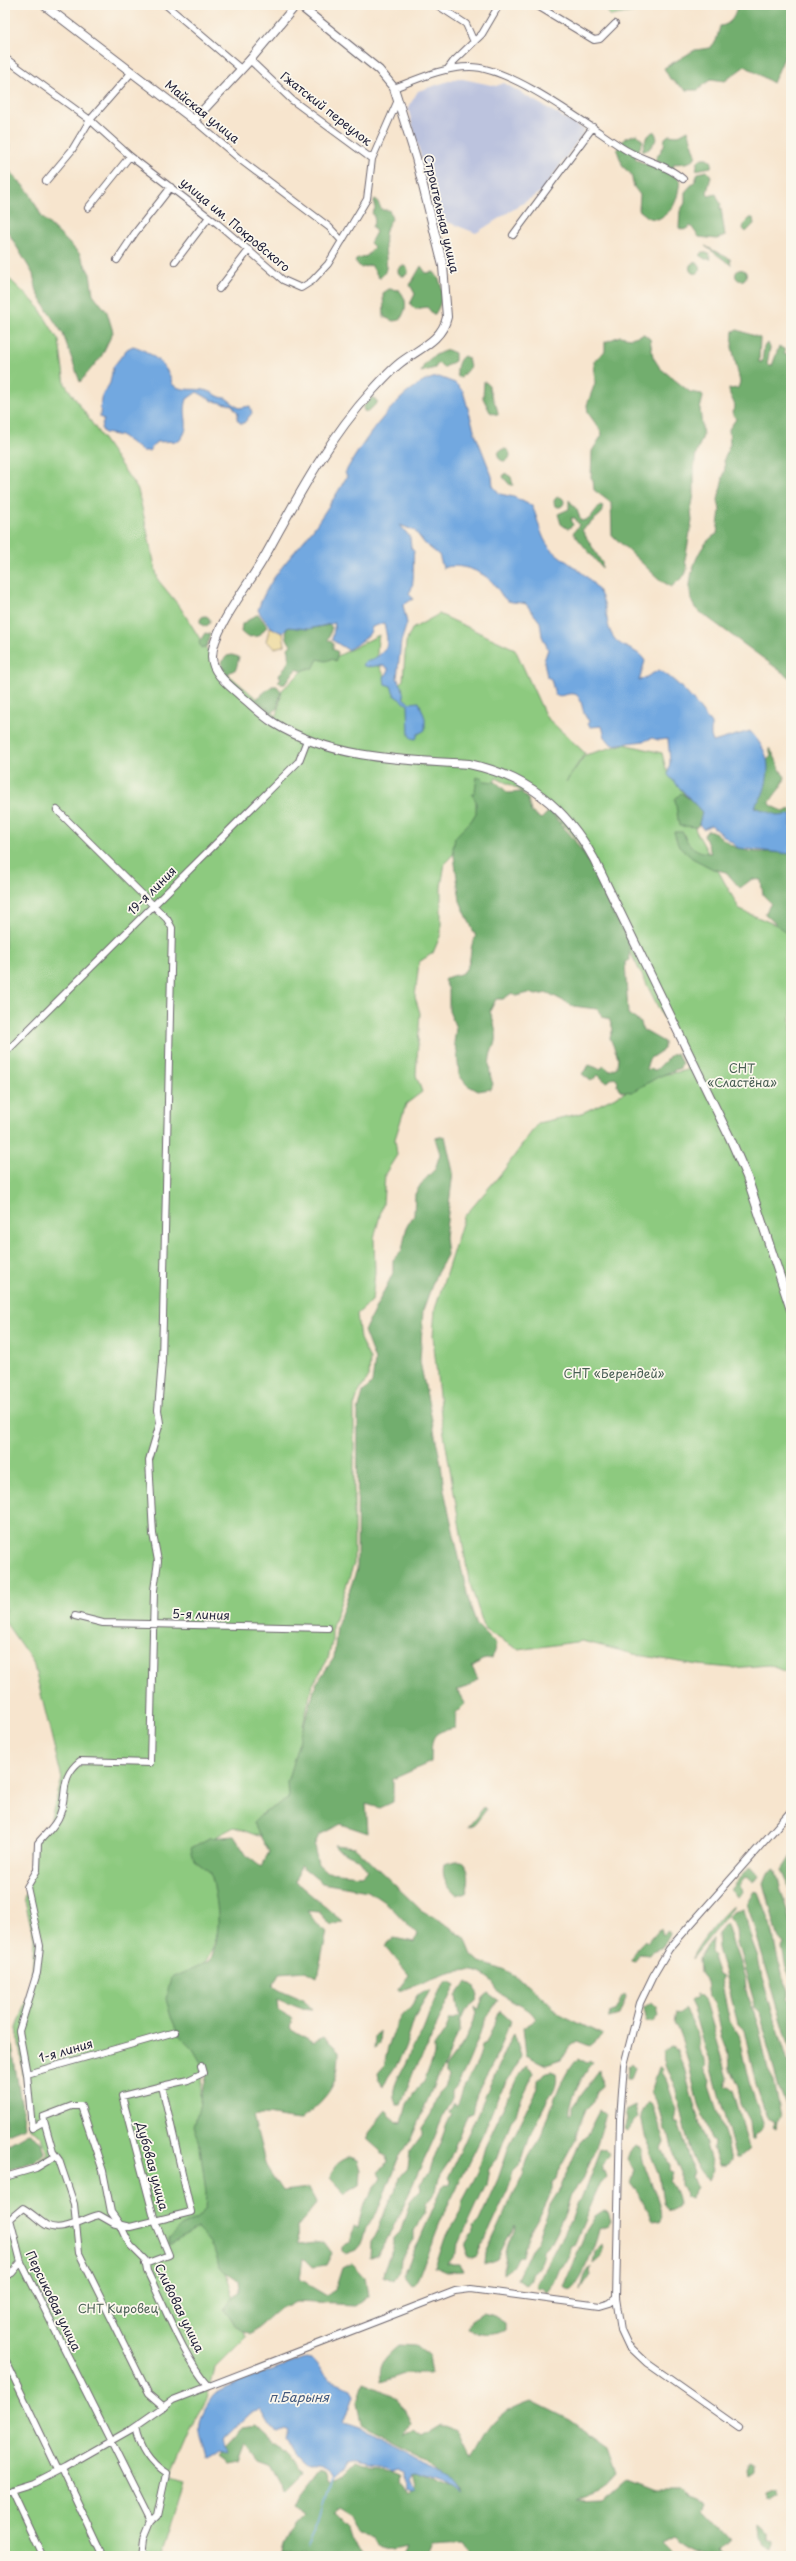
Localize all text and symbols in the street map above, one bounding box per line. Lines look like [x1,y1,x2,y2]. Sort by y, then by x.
street label: Гжатский переулок [277,67,377,150]
street label: Майская улица [161,75,244,147]
street label: Строительная улица [420,153,464,275]
street label: улица им. Покровского [177,173,295,276]
street label: 19-я линия [123,862,180,919]
park label: СНТ «Сластёна» [707,1059,777,1091]
park label: СНТ «Берендей» [564,1364,665,1382]
street label: 5-я линия [172,1604,230,1624]
street label: 1-я линия [37,2034,95,2066]
street label: Дубовая улица [132,2119,174,2212]
street label: Персиковая улица [22,2247,86,2354]
street label: Сливовая улица [151,2260,209,2355]
park label: СНТ Кировец [78,2299,159,2317]
water label: п.Барыня [269,2387,330,2406]

